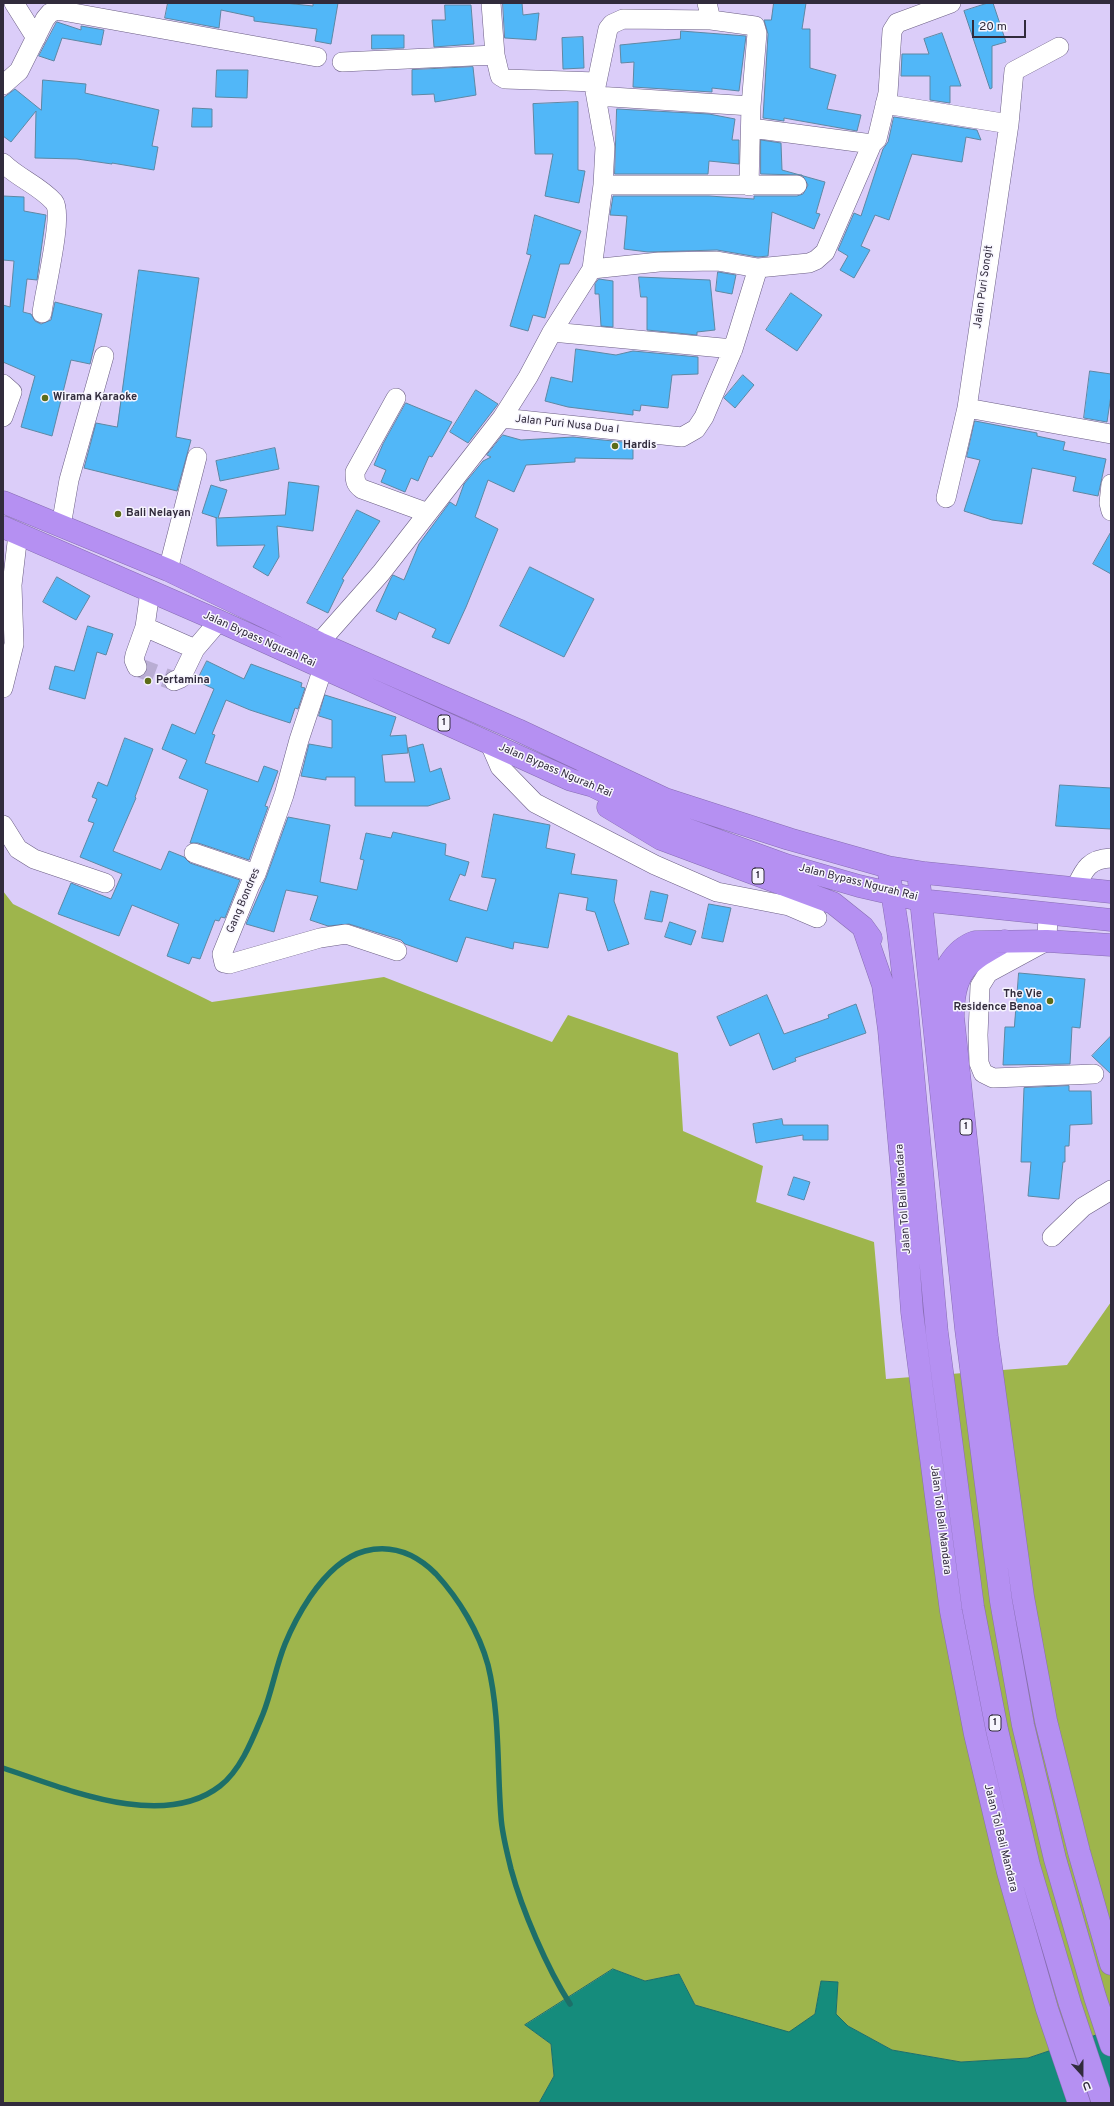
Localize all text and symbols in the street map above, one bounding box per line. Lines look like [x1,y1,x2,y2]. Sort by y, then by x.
scale bar [974,12,1028,38]
text: 20 m [979,19,1007,35]
street label: Jalan Puri Songit [972,244,996,330]
place label: Wirama Karaoke [53,391,137,405]
marker: Wirama Karaoke [40,393,50,403]
street label: Jalan Puri Nusa Dua I [514,413,620,437]
place label: Hardis [623,439,656,453]
marker: Hardis [610,441,620,451]
place label: Bali Nelayan [126,507,191,521]
marker: Bali Nelayan [113,509,123,519]
street label: Jalan Bypass Ngurah Rai [201,609,317,671]
place label: Pertamina [156,674,210,688]
marker: Pertamina [143,676,153,686]
road number: 1 [438,715,450,731]
street label: Jalan Bypass Ngurah Rai [496,741,614,801]
street label: Jalan Bypass Ngurah Rai [797,862,919,904]
street label: Gang Bondres [224,866,264,936]
road number: 1 [752,868,764,884]
place label: The Vie Residence Benoa [954,988,1042,1014]
marker: The Vie Residence Benoa [1045,996,1055,1006]
road number: 1 [960,1119,972,1135]
street label: Jalan Tol Bali Mandara [894,1143,914,1255]
street label: Jalan Tol Bali Mandara [927,1464,953,1576]
road number: 1 [989,1715,1001,1731]
street label: Jalan Tol Bali Mandara [980,1783,1020,1893]
north arrow [1062,2054,1102,2094]
text: U [1080,2077,1092,2093]

